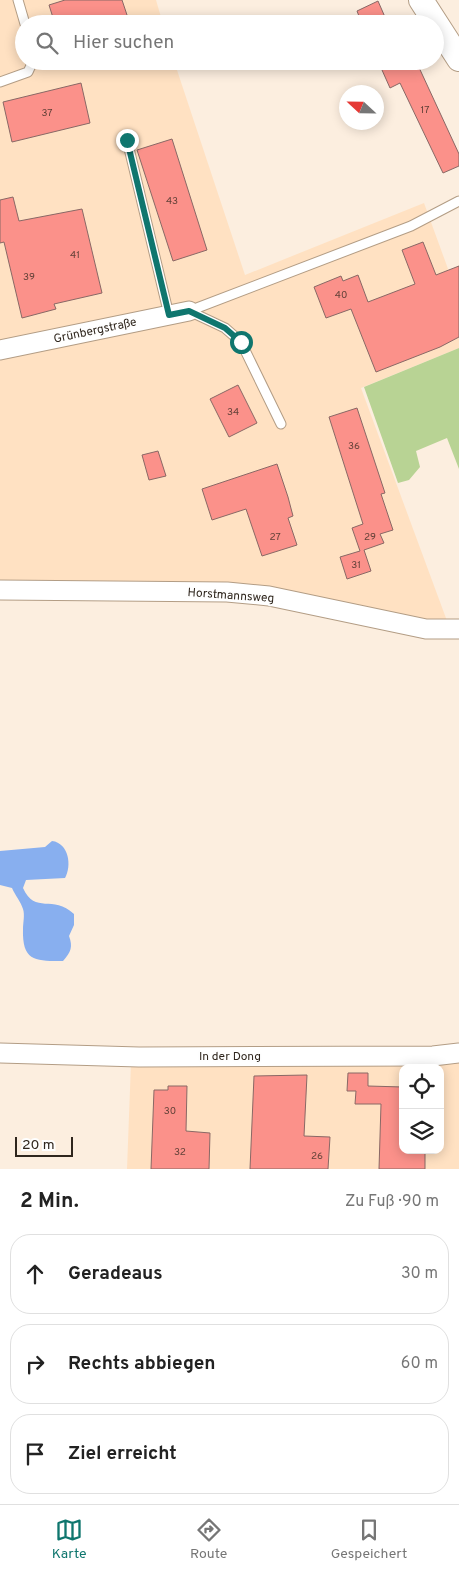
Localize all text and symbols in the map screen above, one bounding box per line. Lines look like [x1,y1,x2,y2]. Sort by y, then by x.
search box [15,15,444,70]
icon: search [33,29,61,57]
text: Hier suchen [73,31,174,55]
north arrow [339,85,384,130]
house number: 17 [421,104,429,117]
house number: 37 [41,107,53,120]
route end [116,129,139,152]
house number: 43 [166,195,178,208]
house number: 41 [70,249,80,262]
house number: 39 [23,271,35,284]
house number: 40 [335,289,347,302]
street label: Grünbergstraße [52,314,138,348]
route start [230,331,253,354]
house number: 34 [227,406,239,419]
house number: 36 [348,440,360,453]
house number: 27 [269,531,281,544]
house number: 29 [364,531,376,544]
house number: 31 [351,559,361,572]
street label: Horstmannsweg [187,585,275,607]
street label: In der Dong [199,1049,261,1065]
map controls [399,1064,444,1154]
button: locate [399,1064,444,1109]
house number: 30 [164,1105,176,1118]
button: layers [399,1109,444,1154]
scale bar [15,1134,72,1157]
text: 20 m [22,1137,55,1154]
house number: 32 [174,1146,186,1159]
house number: 26 [311,1150,323,1163]
text: 2 Min. [20,1188,79,1215]
text: Zu Fuß · 90 m [345,1192,439,1212]
icon: ahead [21,1260,49,1288]
text: Geradeaus [68,1262,163,1286]
text: 30 m [401,1264,438,1284]
icon: right [21,1350,49,1378]
text: Rechts abbiegen [68,1352,216,1376]
text: 60 m [401,1354,438,1374]
icon: arrive [21,1440,49,1468]
text: Ziel erreicht [68,1442,177,1466]
tab: Karte [52,1516,87,1563]
tab: Route [190,1516,227,1563]
tab: Gespeichert [331,1516,407,1563]

